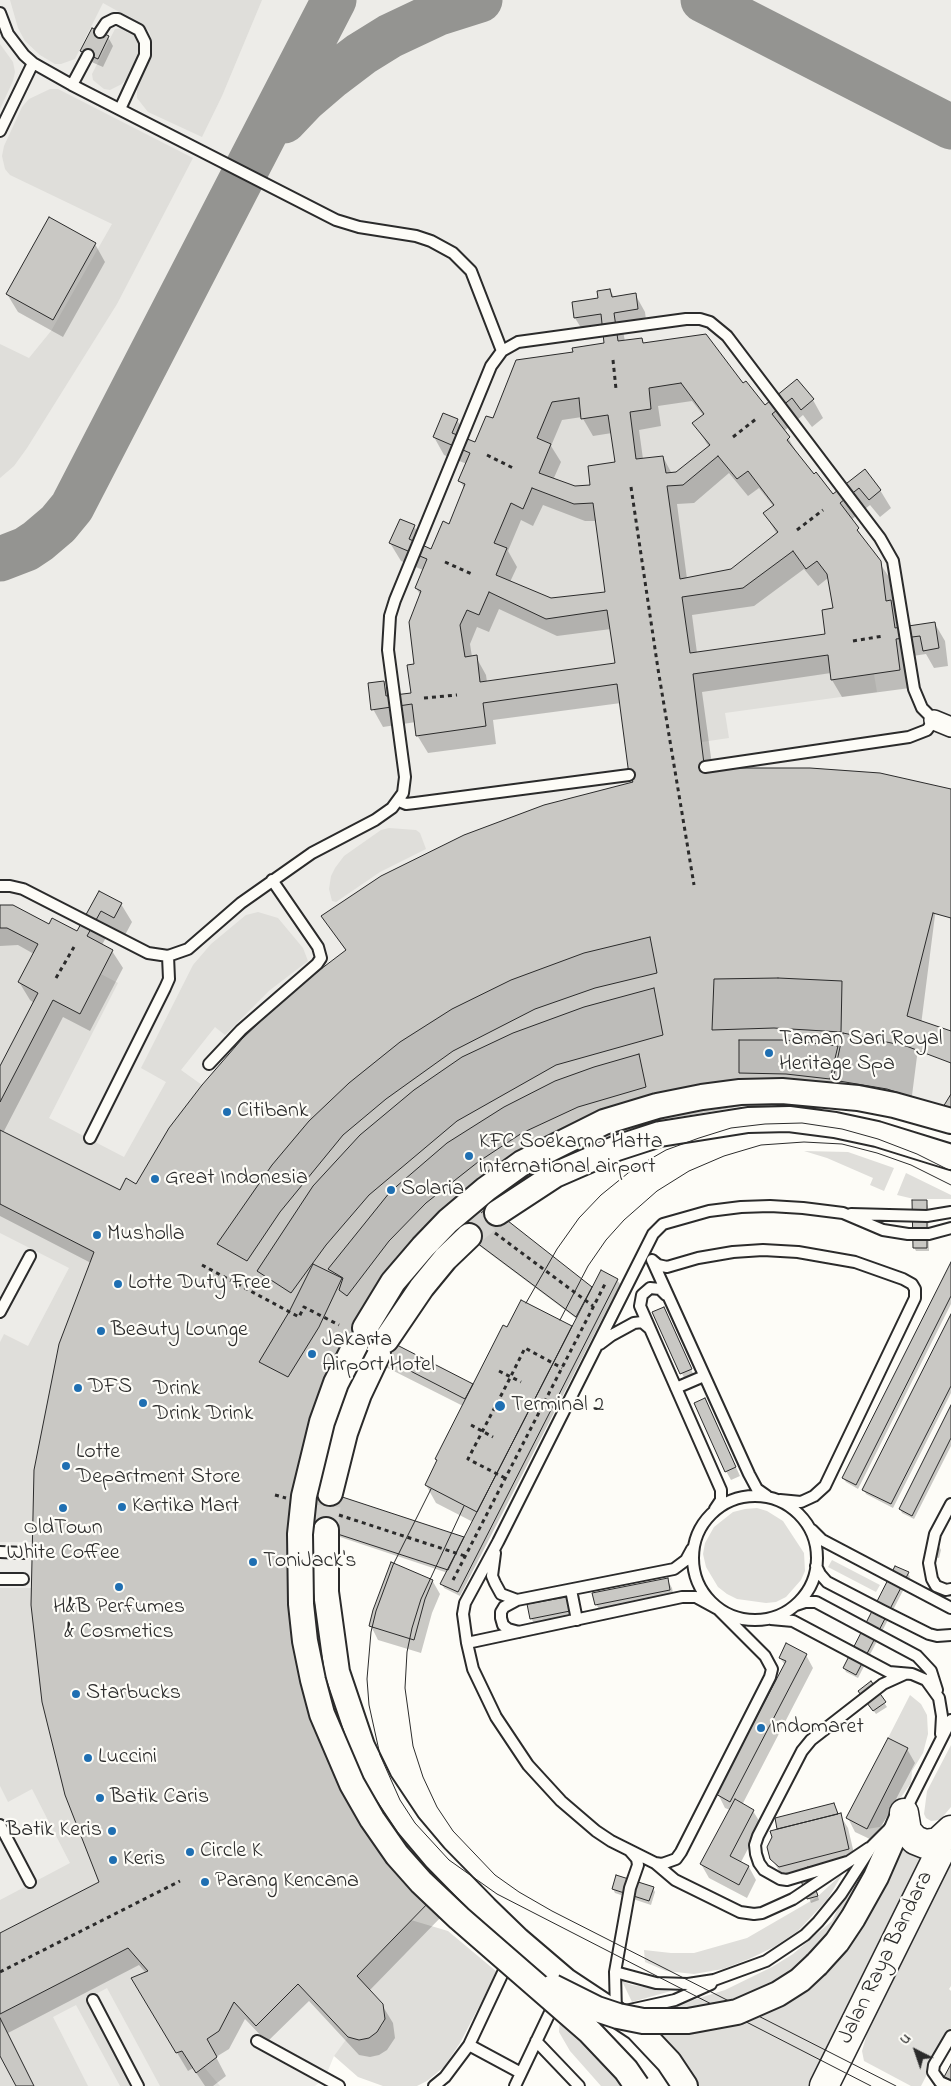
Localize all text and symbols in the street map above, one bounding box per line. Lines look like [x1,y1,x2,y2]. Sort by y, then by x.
place label: Taman Sari Royal Heritage Spa [779,1027,942,1078]
marker: Taman Sari Royal Heritage Spa [763,1047,775,1059]
place label: Citibank [237,1099,308,1125]
marker: Citibank [221,1106,233,1118]
place label: KFC Soekarno Hatta international airport [479,1130,663,1182]
marker: KFC Soekarno Hatta international airport [463,1150,475,1162]
place label: Great Indonesia [165,1166,308,1192]
marker: Great Indonesia [149,1173,161,1185]
place label: Solaria [401,1177,464,1203]
marker: Solaria [385,1184,397,1196]
place label: Musholla [107,1222,185,1248]
marker: Musholla [91,1229,103,1241]
place label: Lotte Duty Free [128,1271,271,1297]
marker: Lotte Duty Free [112,1278,124,1290]
place label: Beauty Lounge [111,1318,248,1344]
marker: Beauty Lounge [95,1325,107,1337]
place label: Jakarta Airport Hotel [322,1328,435,1380]
marker: Jakarta Airport Hotel [306,1348,318,1360]
place label: DFS [88,1375,132,1401]
place label: Drink Drink Drink [153,1377,253,1428]
marker: DFS [72,1382,84,1394]
place label: Terminal 2 [511,1393,604,1419]
marker: Drink Drink Drink [137,1397,149,1409]
marker: Terminal 2 [493,1399,507,1413]
place label: Lotte Department Store [76,1440,240,1492]
marker: Lotte Department Store [60,1460,72,1472]
place label: Kartika Mart [132,1494,239,1520]
marker: Kartika Mart [116,1501,128,1513]
marker: OldTown White Coffee [57,1502,69,1514]
place label: OldTown White Coffee [6,1516,120,1568]
place label: ToniJack's [263,1549,356,1575]
marker: ToniJack's [247,1556,259,1568]
marker: H&B Perfumes & Cosmetics [113,1581,125,1593]
place label: H&B Perfumes & Cosmetics [53,1595,185,1646]
place label: Starbucks [86,1681,181,1707]
marker: Starbucks [70,1688,82,1700]
place label: Indomaret [771,1715,864,1741]
marker: Indomaret [755,1722,767,1734]
place label: Luccini [98,1745,157,1771]
marker: Luccini [82,1752,94,1764]
place label: Batik Caris [110,1785,209,1811]
marker: Batik Caris [94,1792,106,1804]
place label: Batik Keris [6,1818,102,1844]
marker: Batik Keris [106,1825,118,1837]
place label: Circle K [200,1839,262,1865]
marker: Circle K [184,1846,196,1858]
place label: Keris [123,1847,166,1873]
marker: Keris [107,1854,119,1866]
street label: Jalan Raya Bandara [834,1867,940,2049]
place label: Parang Kencana [215,1869,359,1895]
marker: Parang Kencana [199,1876,211,1888]
north arrow [891,2026,941,2076]
text: U [896,2028,916,2050]

